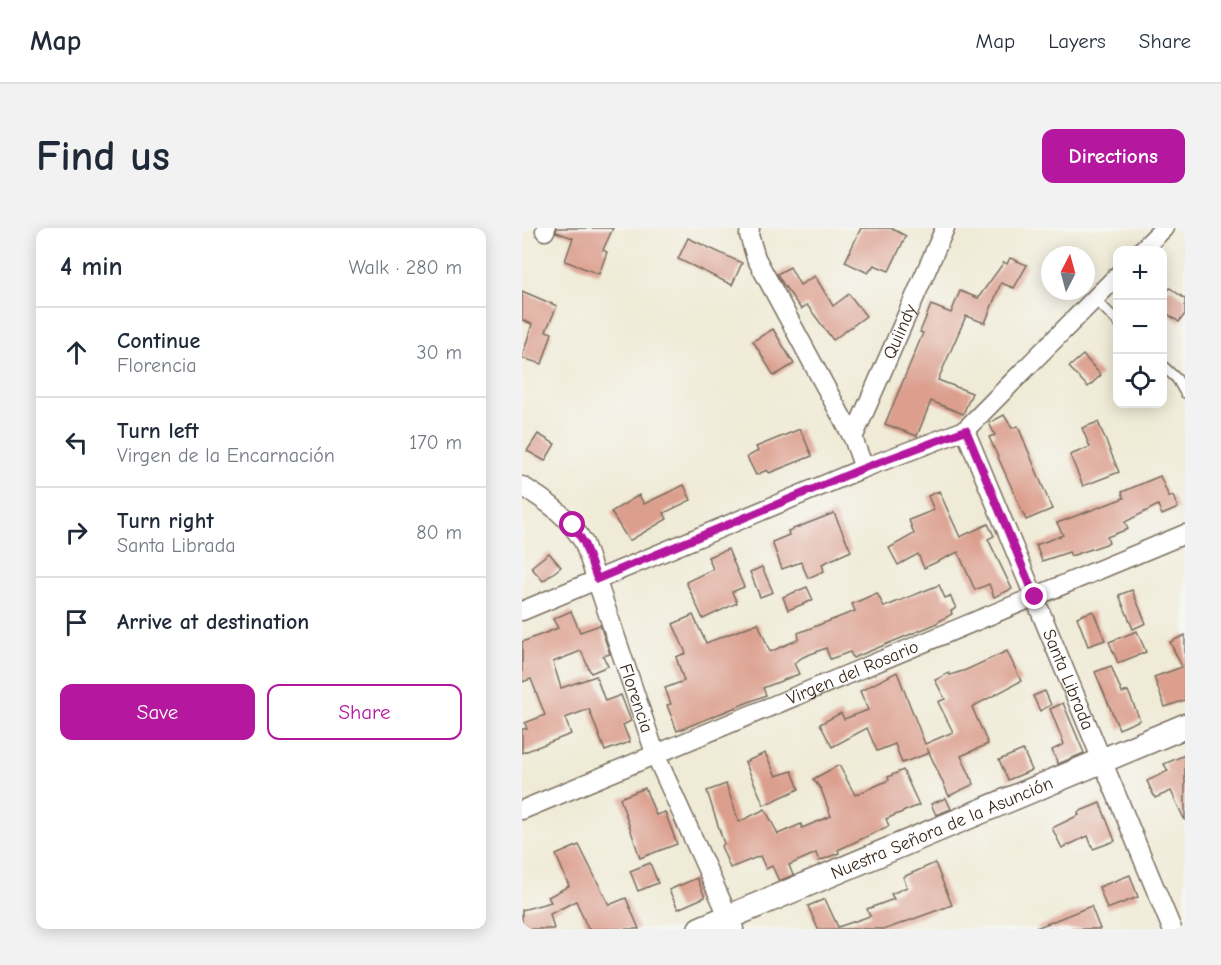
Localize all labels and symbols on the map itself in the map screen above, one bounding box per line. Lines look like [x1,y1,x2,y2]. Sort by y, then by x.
north arrow [1041,246,1095,300]
street label: Quiindy [879,300,922,363]
route start [559,511,585,537]
route end [1021,583,1047,609]
street label: Santa Librada [1038,626,1098,733]
street label: Virgen del Rosario [784,636,922,710]
street label: Florencia [615,661,657,736]
street label: Nuestra Señora de la Asunción [828,773,1056,884]

